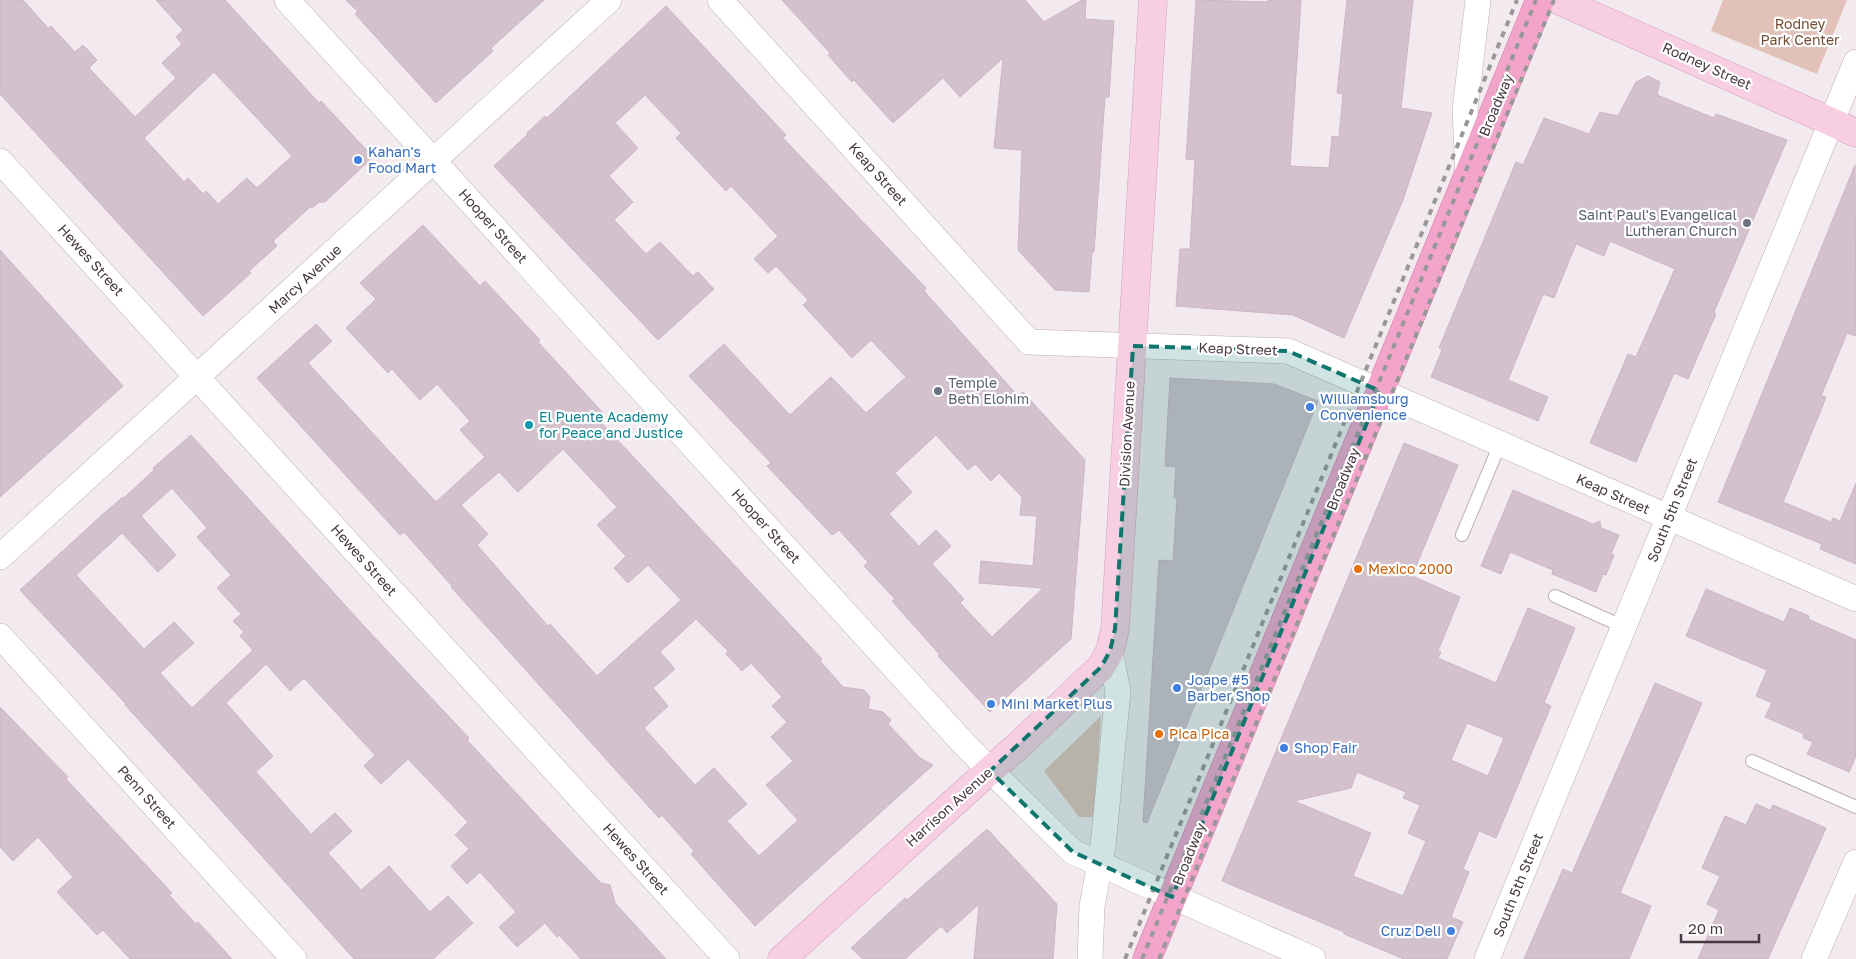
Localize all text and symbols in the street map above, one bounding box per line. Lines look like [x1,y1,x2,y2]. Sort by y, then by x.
park label: Rodney Park Center [1760,15,1840,48]
street label: Rodney Street [1660,38,1754,93]
street label: Broadway [1475,71,1516,139]
street label: Keap Street [846,139,911,209]
place label: Kahan's Food Mart [368,143,436,176]
marker: Kahan's Food Mart [352,154,364,166]
street label: Hooper Street [455,185,531,266]
place label: Saint Paul's Evangelical Lutheran Church [1578,206,1737,239]
marker: Saint Paul's Evangelical Lutheran Church [1741,217,1753,229]
street label: Hewes Street [55,220,128,299]
street label: Marcy Avenue [265,241,345,317]
street label: Keap Street [1198,339,1278,358]
place label: Temple Beth Elohim [948,374,1029,407]
street label: Division Avenue [1115,380,1138,487]
marker: Temple Beth Elohim [932,385,944,397]
place label: Williamsburg Convenience [1320,390,1409,423]
marker: Williamsburg Convenience [1304,401,1316,413]
place label: El Puente Academy for Peace and Justice [539,408,683,441]
marker: El Puente Academy for Peace and Justice [523,419,535,431]
street label: Broadway [1322,445,1363,513]
street label: South 5th Street [1643,455,1700,564]
street label: Keap Street [1574,470,1653,517]
street label: Hooper Street [728,485,804,566]
street label: Hewes Street [328,520,401,599]
place label: Mexico 2000 [1368,560,1453,577]
marker: Mexico 2000 [1352,563,1364,575]
place label: Joape #5 Barber Shop [1187,671,1270,704]
marker: Joape #5 Barber Shop [1171,682,1183,694]
place label: Mini Market Plus [1001,695,1112,712]
marker: Mini Market Plus [985,698,997,710]
place label: Pica Pica [1169,725,1229,742]
marker: Pica Pica [1153,728,1165,740]
place label: Shop Fair [1294,739,1358,756]
marker: Shop Fair [1278,742,1290,754]
street label: Penn Street [115,762,180,832]
street label: Harrison Avenue [902,763,995,850]
street label: Hewes Street [600,819,673,898]
street label: Broadway [1168,820,1209,888]
street label: South 5th Street [1489,830,1546,939]
scale bar [1681,912,1758,944]
text: 20 m [1688,919,1723,937]
place label: Cruz Deli [1381,922,1441,939]
marker: Cruz Deli [1445,925,1457,937]

